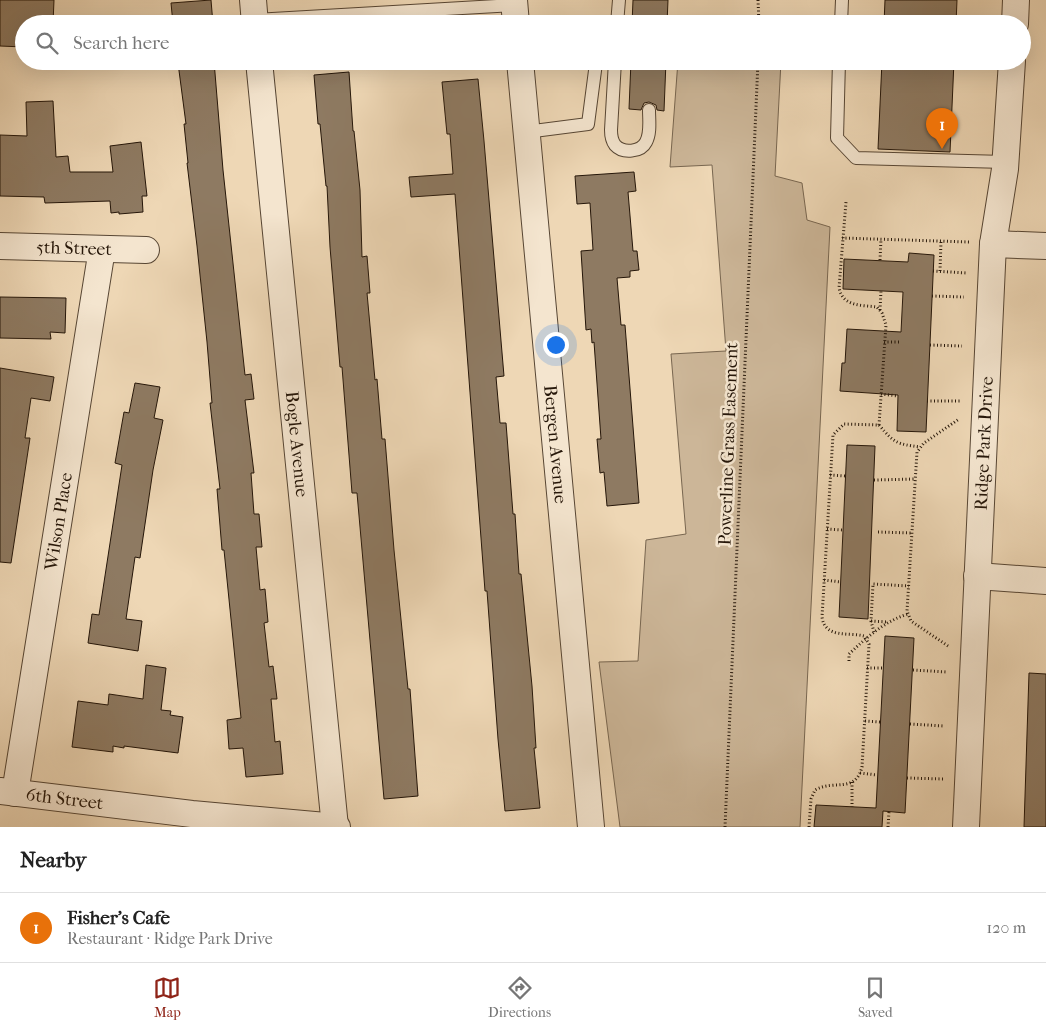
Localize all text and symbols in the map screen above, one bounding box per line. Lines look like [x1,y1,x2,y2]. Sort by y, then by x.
search box [15,15,1031,70]
icon: search [33,29,61,57]
text: Search here [73,32,169,54]
pin: 1 [926,108,958,149]
street label: 5th Street [36,237,113,260]
your location [543,332,569,358]
street label: Powerline Grass Easement [714,341,743,546]
street label: Ridge Park Drive [971,376,998,511]
street label: Bergen Avenue [539,384,571,505]
street label: Bogle Avenue [281,390,312,498]
street label: Wilson Place [41,471,77,573]
street label: 6th Street [25,784,105,814]
text: Nearby [20,848,86,872]
text: Fisher's Cafe [67,907,170,929]
text: 1 [33,918,39,937]
text: 120 m [987,918,1026,937]
text: Restaurant · Ridge Park Drive [67,929,273,948]
tab: Map [153,974,181,1021]
tab: Directions [488,974,551,1021]
tab: Saved [858,974,893,1021]

